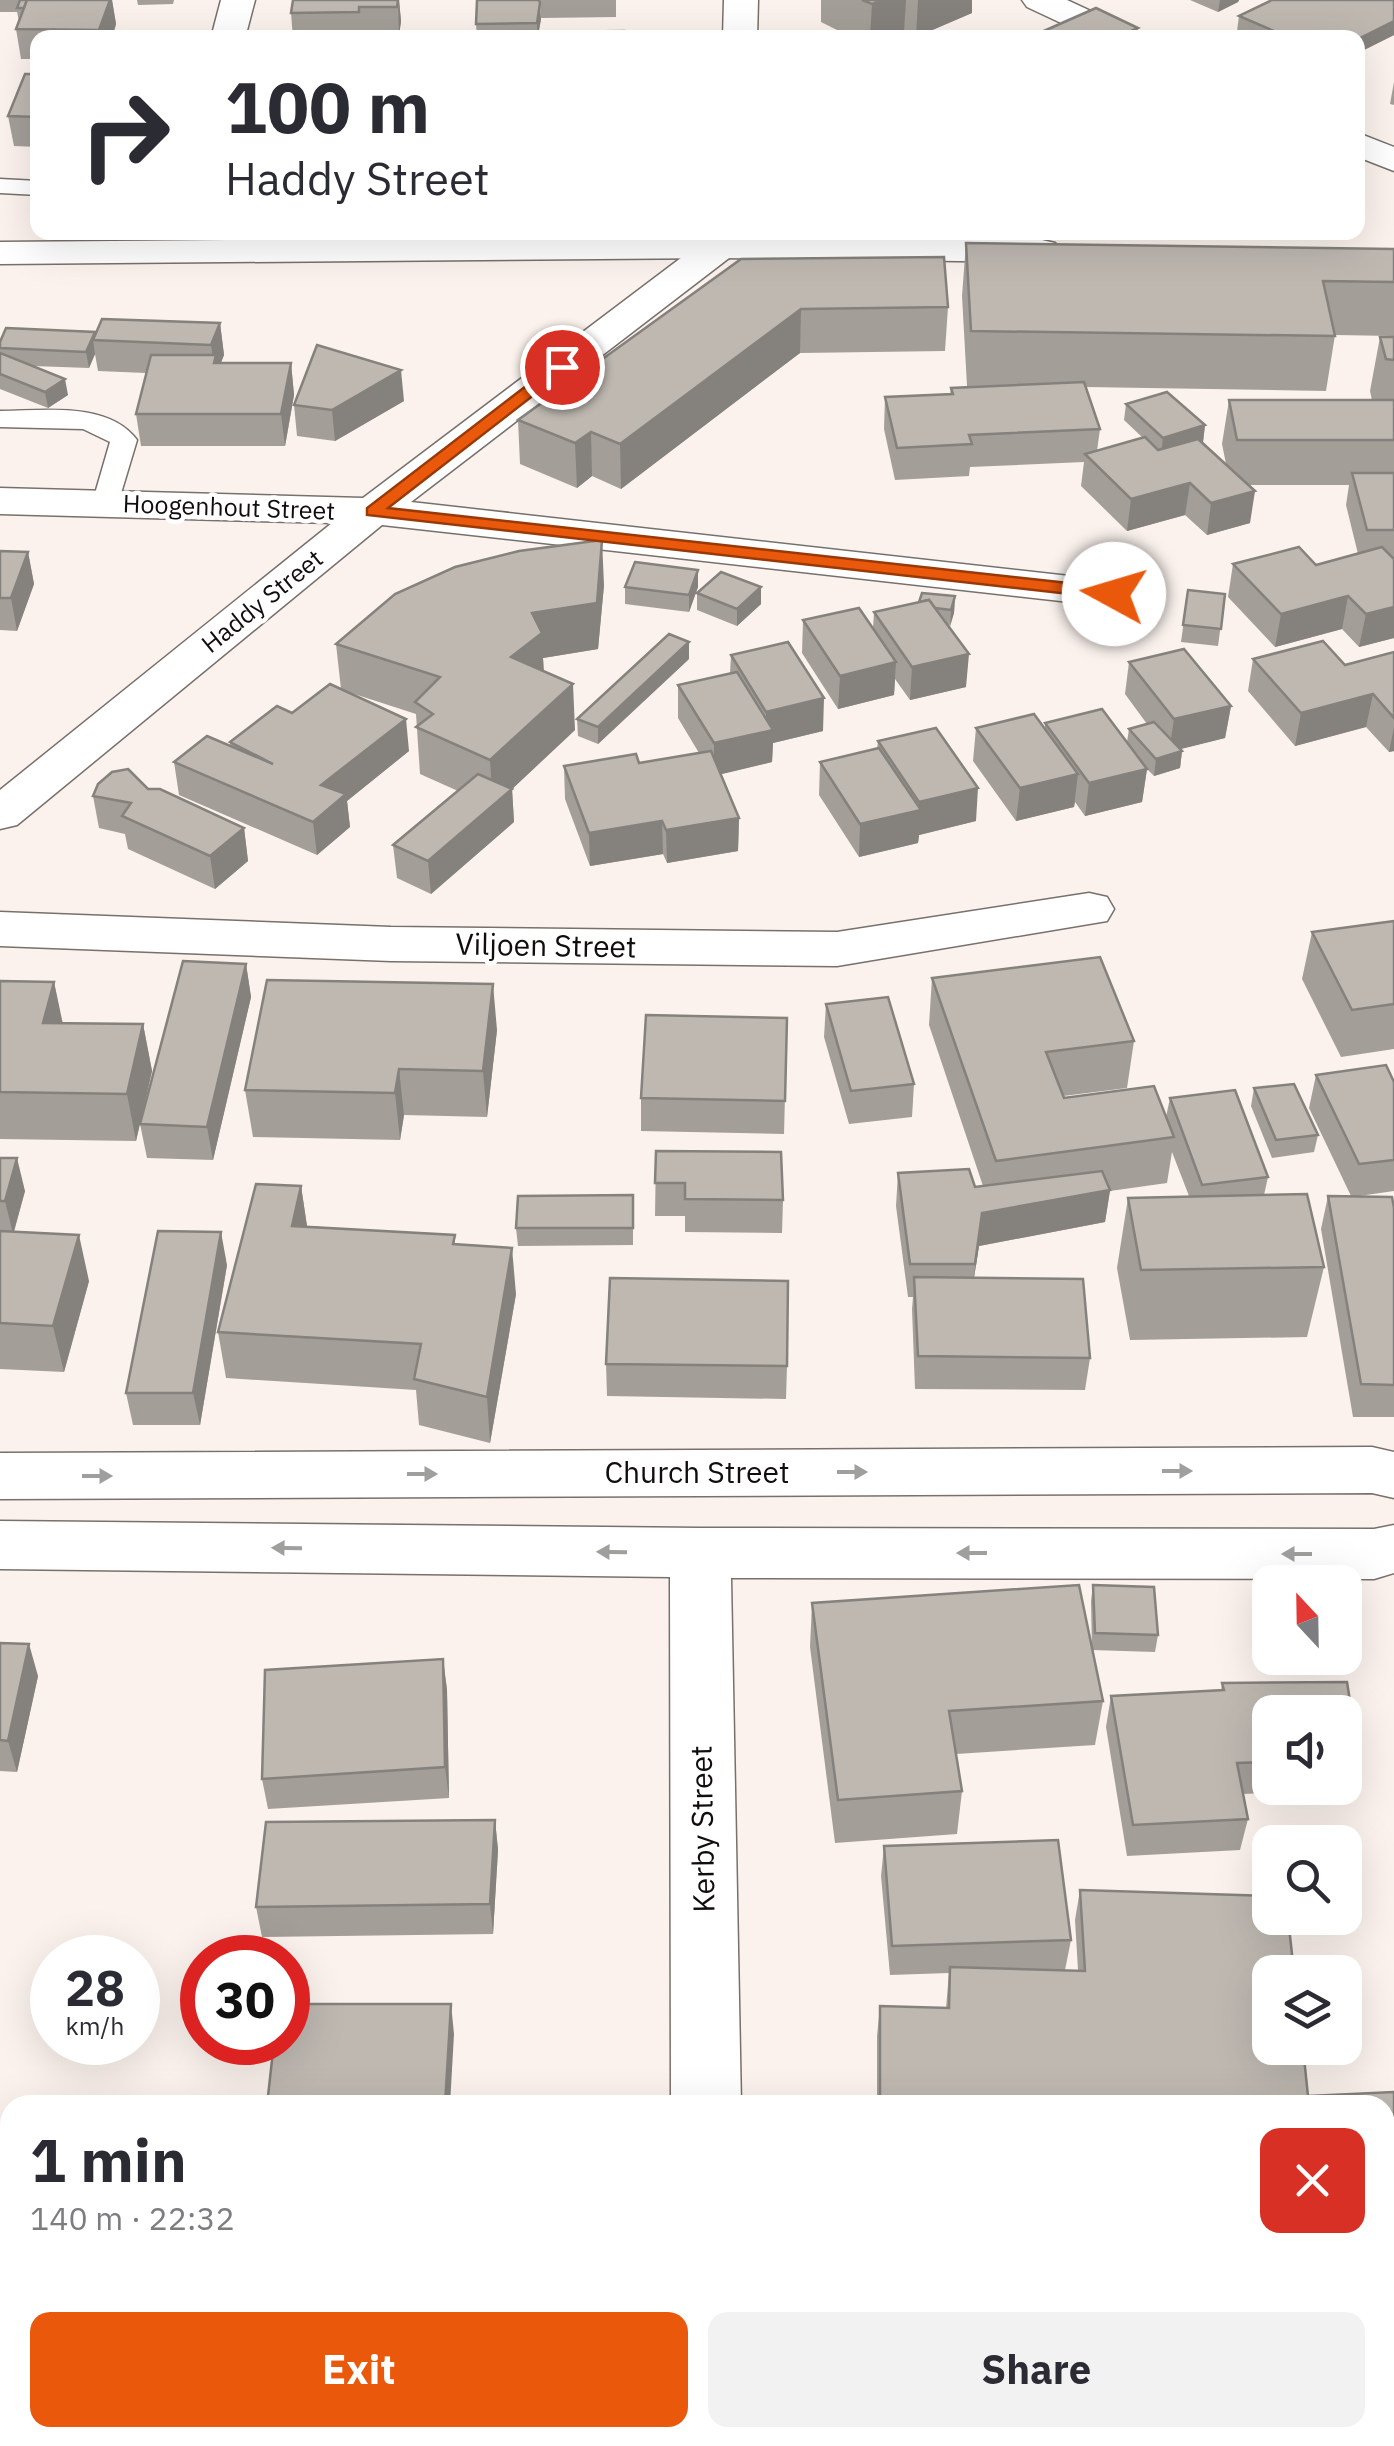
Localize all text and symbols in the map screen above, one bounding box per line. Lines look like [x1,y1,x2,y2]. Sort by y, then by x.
text: 100 m [225,61,430,152]
icon: right [60,70,190,200]
text: Haddy Street [225,149,490,207]
pin [520,325,605,410]
icon: arrive [535,340,590,395]
street label: Hoogenhout Street [122,486,336,527]
street label: Haddy Street [194,542,329,660]
position arrow [1062,542,1166,646]
street label: Viljoen Street [455,923,637,966]
street label: Church Street [604,1452,790,1491]
one-way arrow [1162,1463,1194,1479]
one-way arrow [837,1464,869,1480]
one-way arrow [407,1466,439,1482]
one-way arrow [82,1468,114,1484]
one-way arrow [271,1540,303,1556]
one-way arrow [596,1544,627,1560]
one-way arrow [955,1545,987,1561]
one-way arrow [1280,1546,1312,1562]
north arrow [1252,1565,1362,1675]
map controls [1252,1565,1362,2065]
button: sound [1252,1695,1362,1805]
street label: Kerby Street [681,1745,722,1913]
button: search [1252,1825,1362,1935]
speed limit sign: 30 [180,1935,310,2065]
text: 28 [65,1955,125,2020]
button: layers [1252,1955,1362,2065]
text: km/h [66,2009,124,2042]
text: 1 min [30,2120,187,2199]
button: close [1260,2128,1365,2233]
text: 140 m · 22:32 [30,2197,235,2239]
button: Exit [30,2312,688,2427]
button: Share [708,2312,1365,2427]

